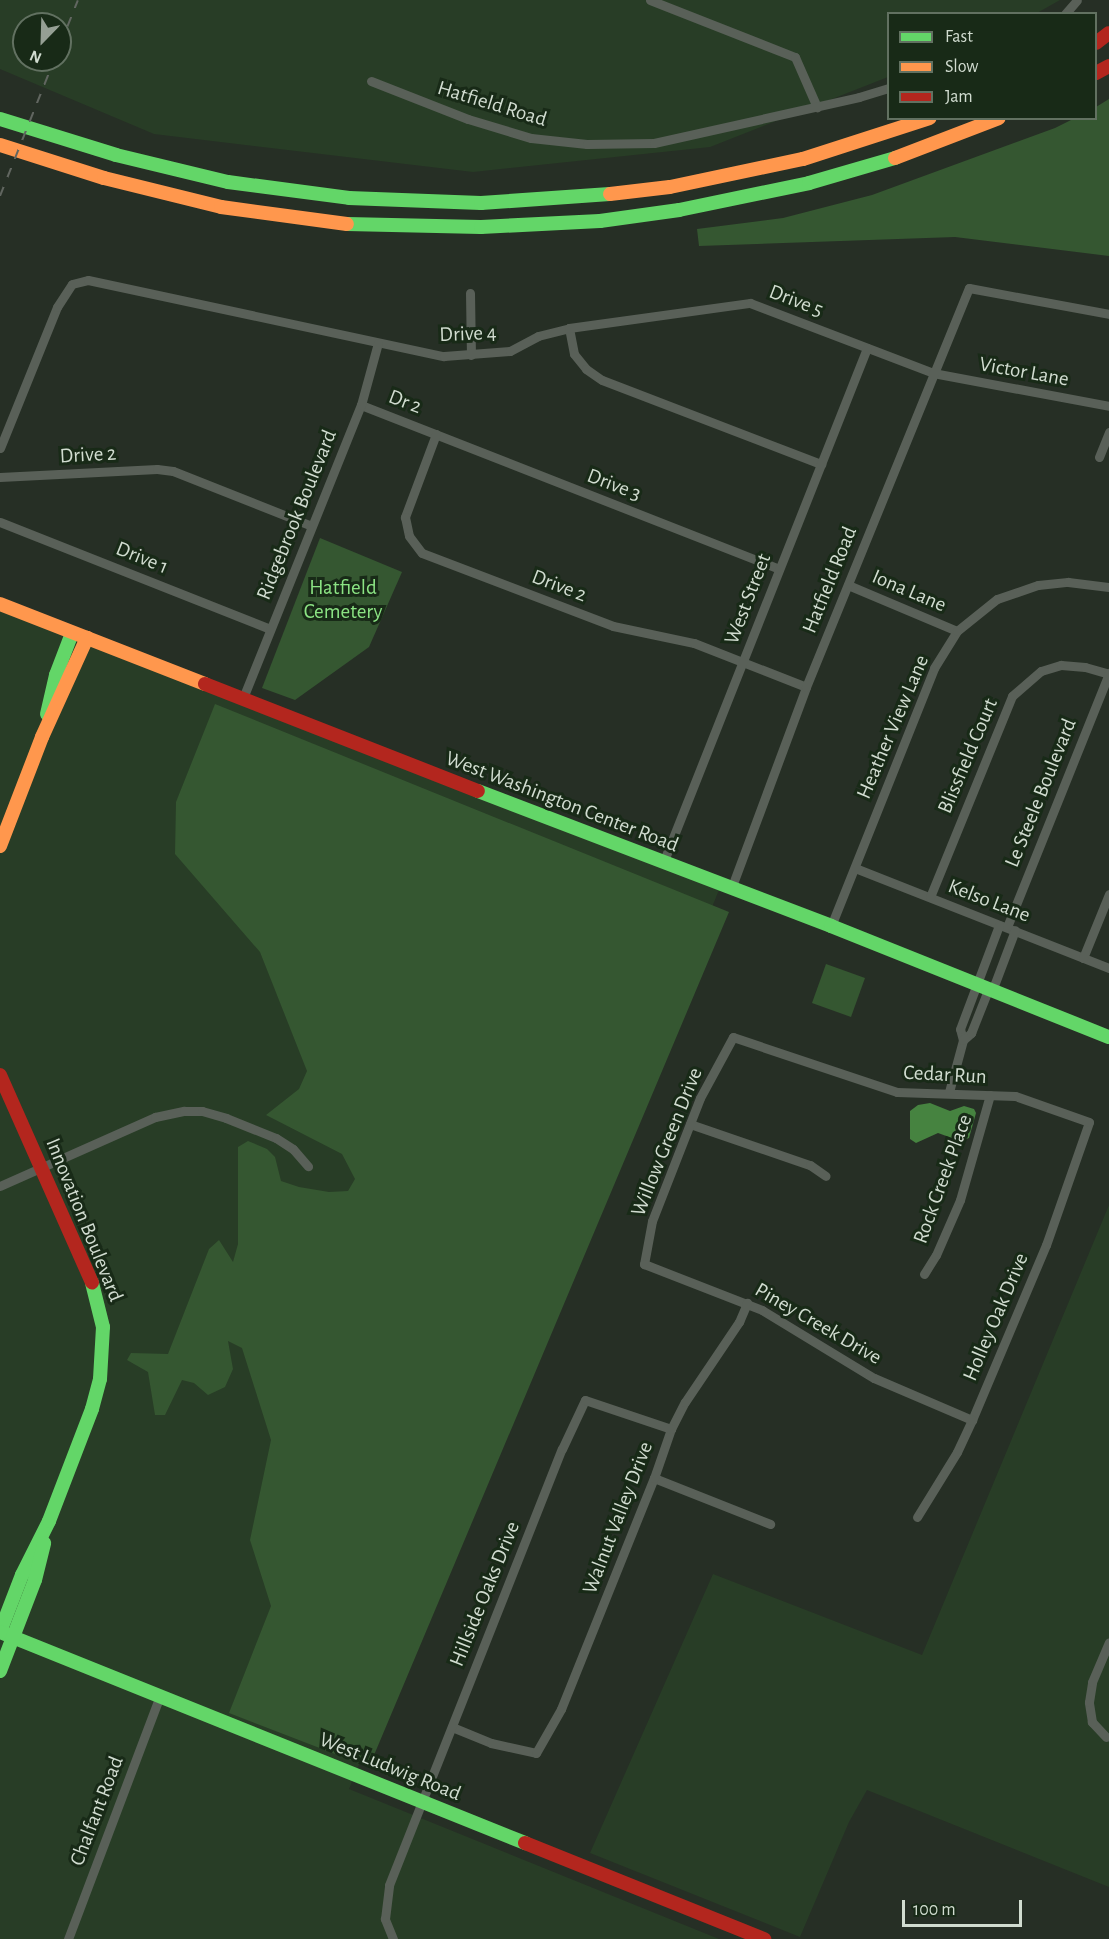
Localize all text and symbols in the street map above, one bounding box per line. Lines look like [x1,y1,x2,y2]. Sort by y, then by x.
north arrow [12,12,72,72]
legend [887,12,1097,120]
text: Fast [945,28,973,46]
text: N [28,47,44,66]
text: Slow [945,58,978,76]
street label: Hatfield Road [434,75,550,133]
text: Jam [945,88,973,106]
street label: Drive 5 [765,279,827,323]
street label: Drive 4 [439,320,497,348]
street label: Victor Lane [977,352,1071,392]
street label: Dr 2 [385,384,425,420]
street label: Ridgebrook Boulevard [251,426,343,604]
street label: Drive 2 [59,441,117,469]
street label: Drive 3 [583,463,645,507]
street label: Hatfield Road [797,523,863,637]
street label: Drive 1 [112,536,172,580]
street label: West Street [719,550,777,648]
street label: Drive 2 [528,564,590,608]
street label: Iona Lane [868,564,950,618]
park label: Hatfield Cemetery [304,575,382,625]
street label: Heather View Lane [851,651,935,803]
street label: Blissfield Court [932,695,1004,817]
street label: Le Steele Boulevard [1000,715,1082,871]
street label: West Washington Center Road [442,746,682,858]
street label: Kelso Lane [944,874,1034,928]
street label: Cedar Run [903,1060,987,1090]
street label: Willow Green Drive [626,1064,708,1220]
street label: Rock Creek Place [908,1111,978,1247]
street label: Innovation Boulevard [40,1135,128,1305]
street label: Holley Oak Drive [958,1249,1034,1385]
street label: Piney Creek Drive [750,1278,886,1370]
street label: Walnut Valley Drive [577,1438,659,1598]
street label: Hillside Oaks Drive [444,1518,526,1670]
street label: West Ludwig Road [316,1727,464,1807]
street label: Chalfant Road [65,1753,129,1869]
scale bar [905,1888,1025,1926]
text: 100 m [913,1901,956,1919]

